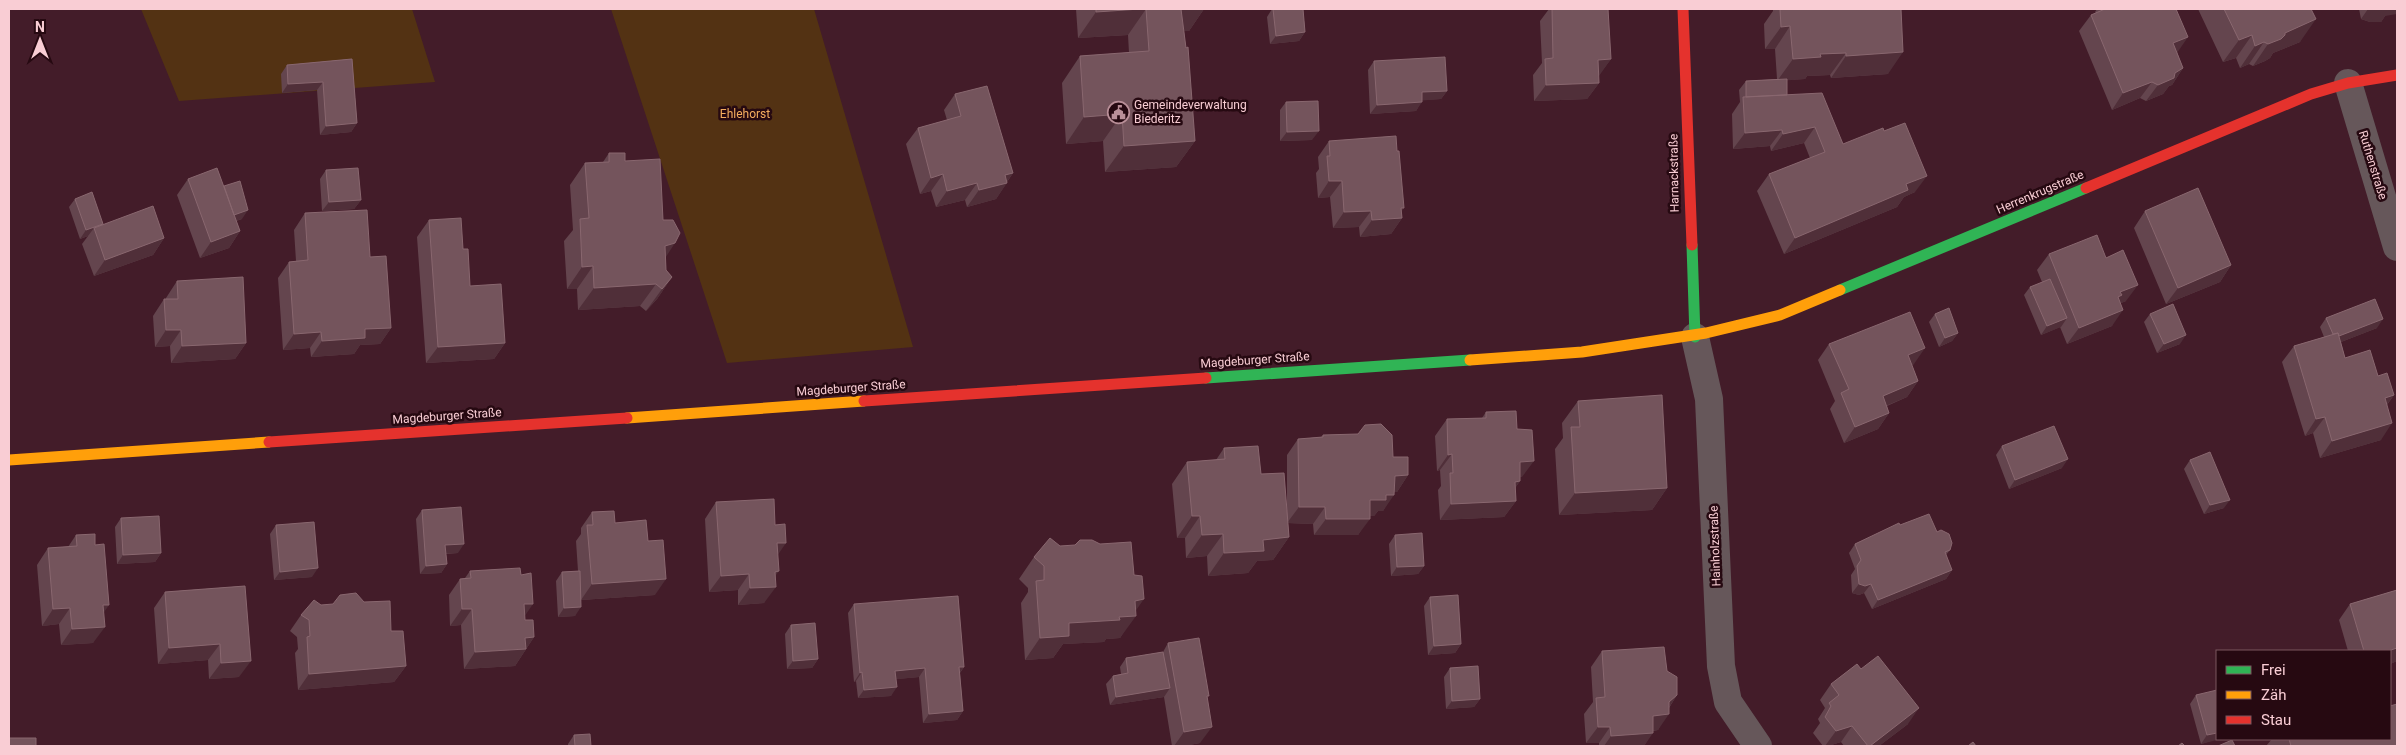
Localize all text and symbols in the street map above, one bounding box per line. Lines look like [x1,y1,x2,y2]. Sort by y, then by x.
north arrow [15,15,65,65]
text: N [35,19,45,35]
place label: Gemeindeverwaltung Biederitz [1134,98,1247,126]
public building icon: Gemeindeverwaltung Biederitz [1106,100,1130,124]
park label: Ehlehorst [720,107,770,121]
street label: Ruthenstraße [2356,129,2390,201]
street label: Harnackstraße [1666,134,1682,212]
street label: Herrenkrugstraße [1994,167,2086,217]
street label: Magdeburger Straße [1200,349,1310,371]
street label: Magdeburger Straße [796,377,906,399]
street label: Magdeburger Straße [392,405,502,427]
street label: Hainholzstraße [1707,505,1723,587]
legend [2216,650,2391,740]
text: Frei [2261,661,2286,679]
text: Zäh [2261,686,2286,704]
text: Stau [2261,711,2291,729]

